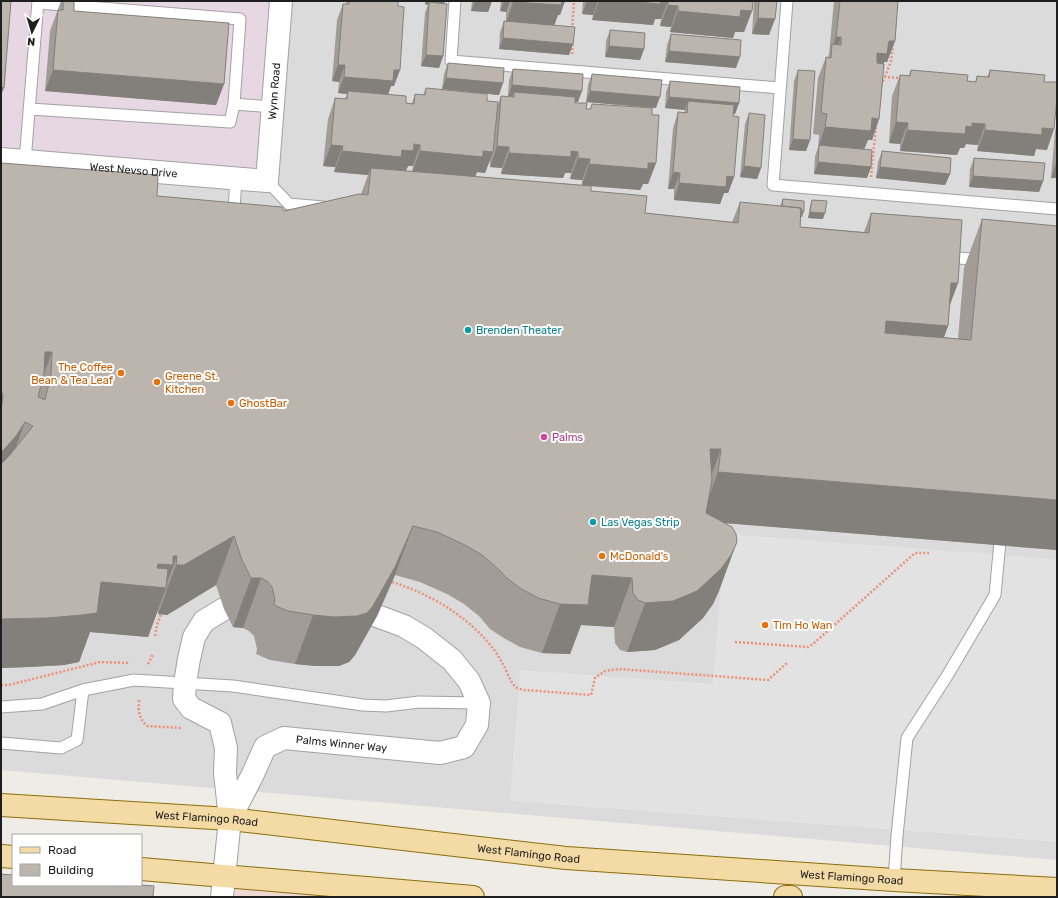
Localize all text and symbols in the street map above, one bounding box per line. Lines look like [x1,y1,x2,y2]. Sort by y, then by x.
north arrow [12,12,52,52]
text: N [27,35,36,48]
street label: Wynn Road [265,62,283,120]
street label: West Nevso Drive [89,160,178,180]
place label: Brenden Theater [476,324,563,337]
marker: Brenden Theater [463,325,473,335]
place label: The Coffee Bean & Tea Leaf [31,361,114,387]
marker: The Coffee Bean & Tea Leaf [116,368,126,378]
place label: Greene St. Kitchen [165,370,219,396]
marker: Greene St. Kitchen [152,377,162,387]
place label: GhostBar [239,397,288,410]
marker: GhostBar [226,398,236,408]
place label: Palms [552,431,583,444]
marker: Palms [539,432,549,442]
place label: Las Vegas Strip [601,516,680,529]
marker: Las Vegas Strip [588,517,598,527]
place label: McDonald's [610,550,669,563]
marker: McDonald's [597,551,607,561]
place label: Tim Ho Wan [773,619,832,632]
marker: Tim Ho Wan [760,620,770,630]
street label: Palms Winner Way [295,733,388,754]
street label: West Flamingo Road [155,808,259,829]
legend [12,834,142,886]
street label: West Flamingo Road [476,841,580,865]
text: Road [48,843,76,857]
text: Building [48,863,94,877]
street label: West Flamingo Road [800,867,904,887]

